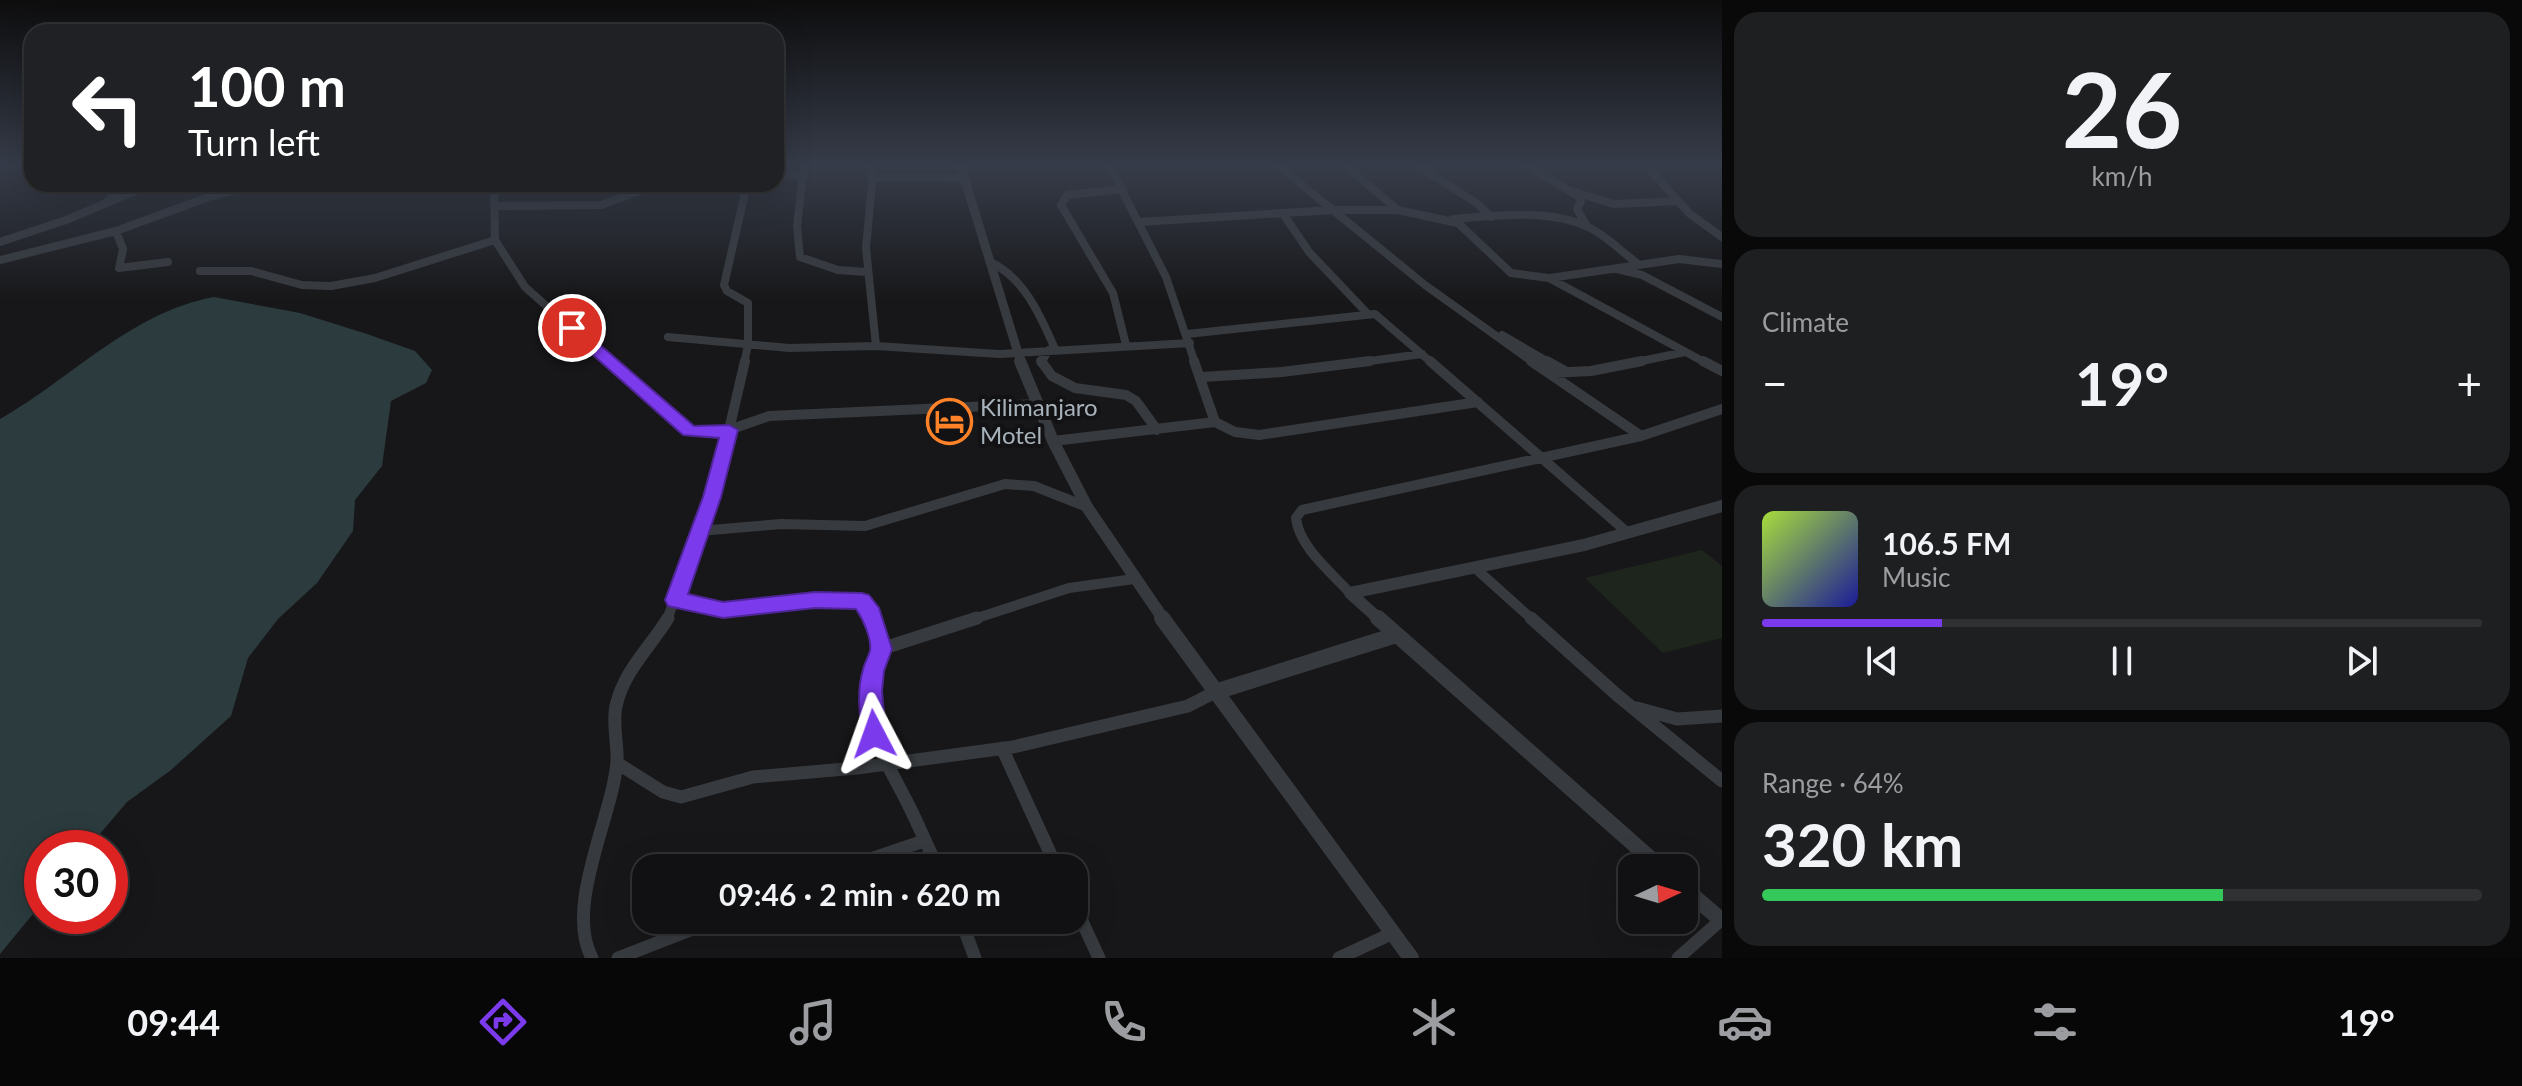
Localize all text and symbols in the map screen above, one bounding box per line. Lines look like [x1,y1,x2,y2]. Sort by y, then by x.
text: 26 [2062,45,2182,170]
text: 100 m [188,52,346,119]
icon: left [56,56,160,160]
text: Turn left [188,120,320,164]
text: km/h [2092,160,2152,192]
pin [538,294,606,362]
icon: arrive [550,306,594,350]
text: Climate [1762,306,1849,338]
text: 19° [2075,347,2169,419]
text: − [1762,357,1788,409]
text: + [2456,357,2482,409]
place label: Kilimanjaro Motel [980,392,1098,449]
hotel icon: Kilimanjaro Motel [925,398,973,446]
text: 106.5 FM [1882,525,2011,561]
text: Music [1882,561,1950,593]
icon: previous [1860,639,1904,683]
icon: pause [2100,639,2144,683]
icon: next [2340,639,2384,683]
position arrow [832,692,916,776]
text: Range · 64% [1762,767,1904,799]
text: 320 km [1762,808,1963,880]
speed limit sign: 30 [24,830,128,934]
north arrow [1618,854,1698,934]
map controls [1618,854,1698,934]
text: 09:46 · 2 min · 620 m [719,876,1001,912]
icon: directions [475,994,531,1050]
icon: music [785,994,841,1050]
icon: phone [1096,994,1152,1050]
icon: climate [1406,994,1462,1050]
icon: car [1717,994,1773,1050]
icon: filters [2027,994,2083,1050]
text: 09:44 [127,1000,220,1044]
text: 19° [2338,1000,2395,1044]

